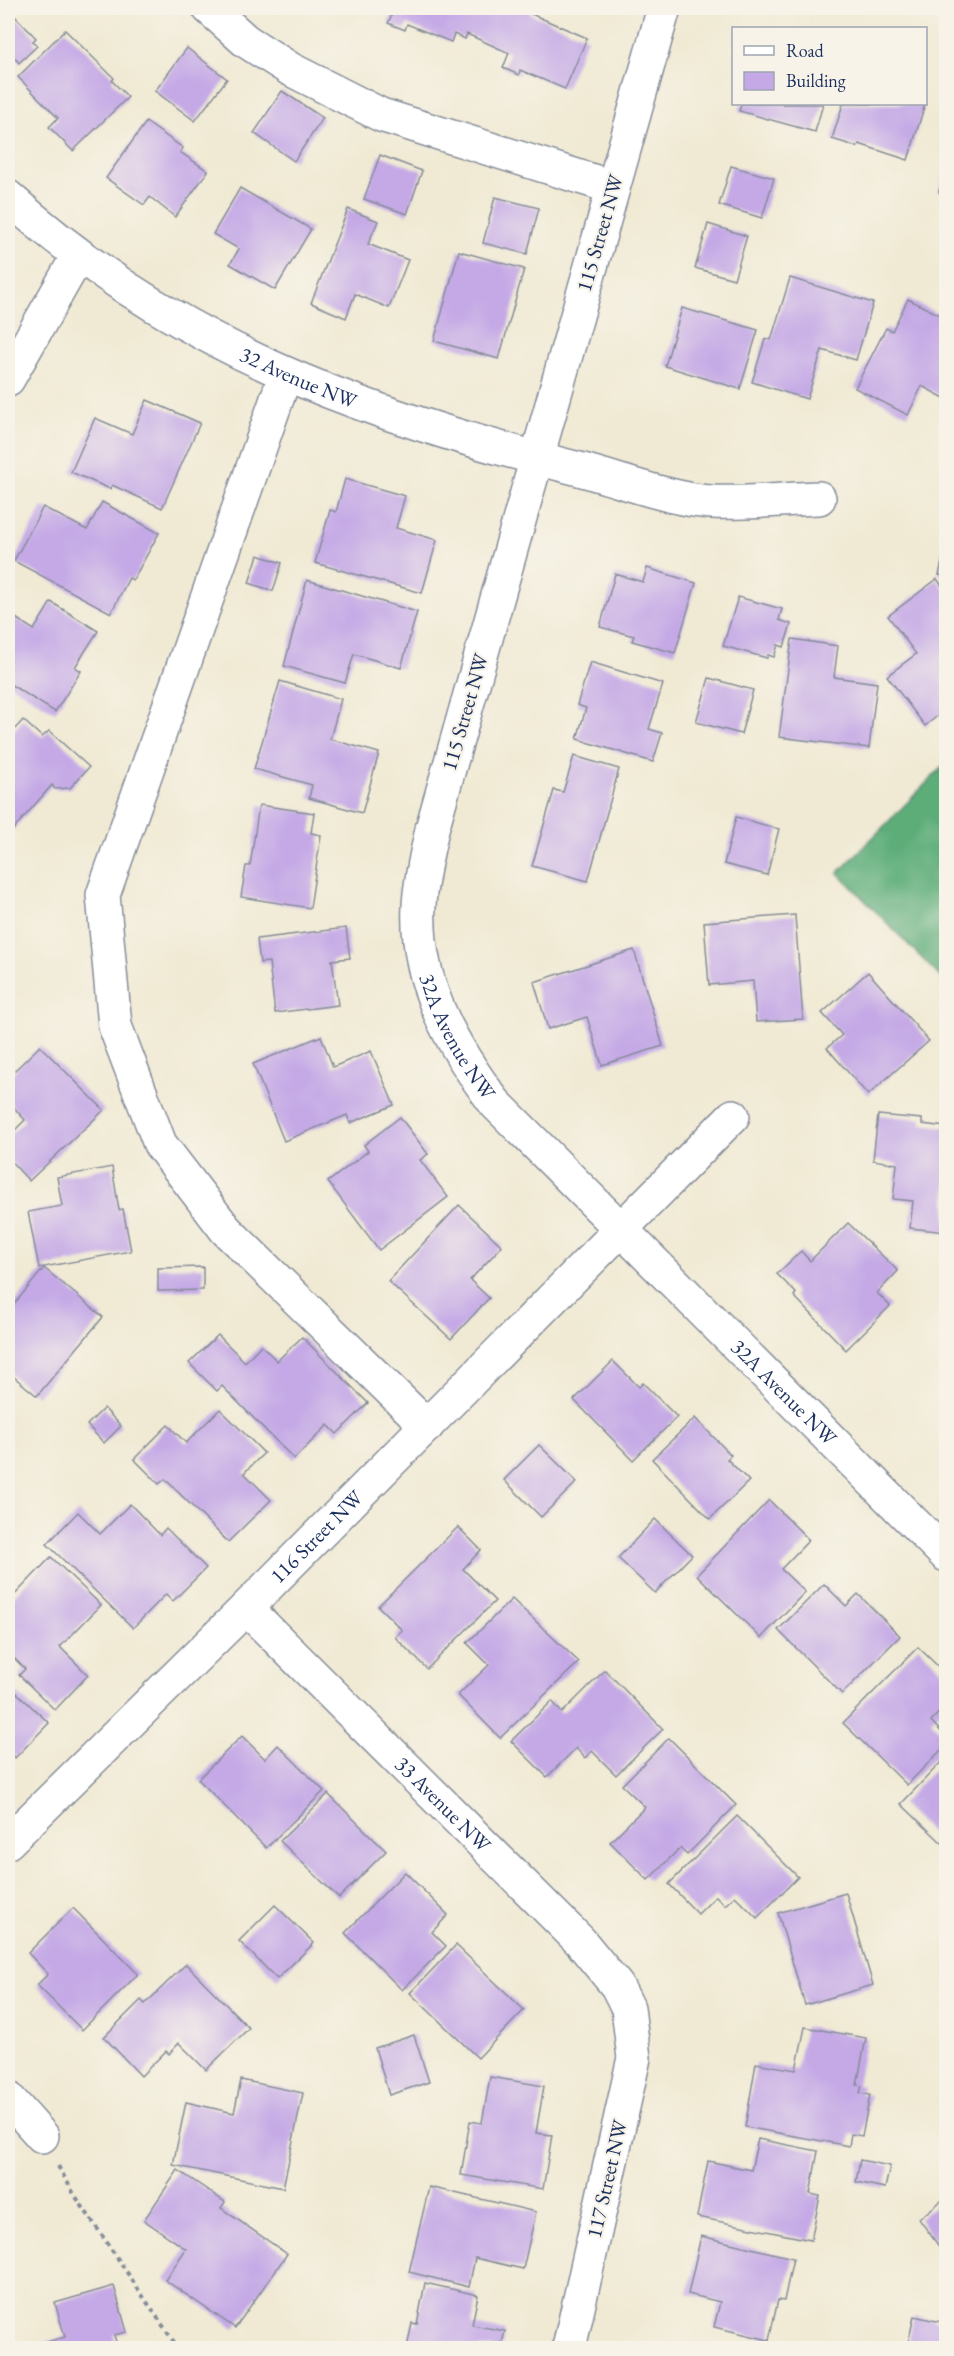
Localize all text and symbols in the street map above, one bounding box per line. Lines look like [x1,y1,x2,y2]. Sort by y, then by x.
legend [732,27,927,105]
text: Road [786,39,825,62]
text: Building [786,69,846,92]
street label: 115 Street NW [570,170,629,295]
street label: 32 Avenue NW [236,340,362,414]
street label: 115 Street NW [435,649,494,774]
street label: 32A Avenue NW [414,970,502,1105]
street label: 32A Avenue NW [725,1333,843,1452]
street label: 116 Street NW [264,1483,369,1589]
street label: 33 Avenue NW [389,1750,497,1858]
street label: 117 Street NW [580,2116,633,2241]

